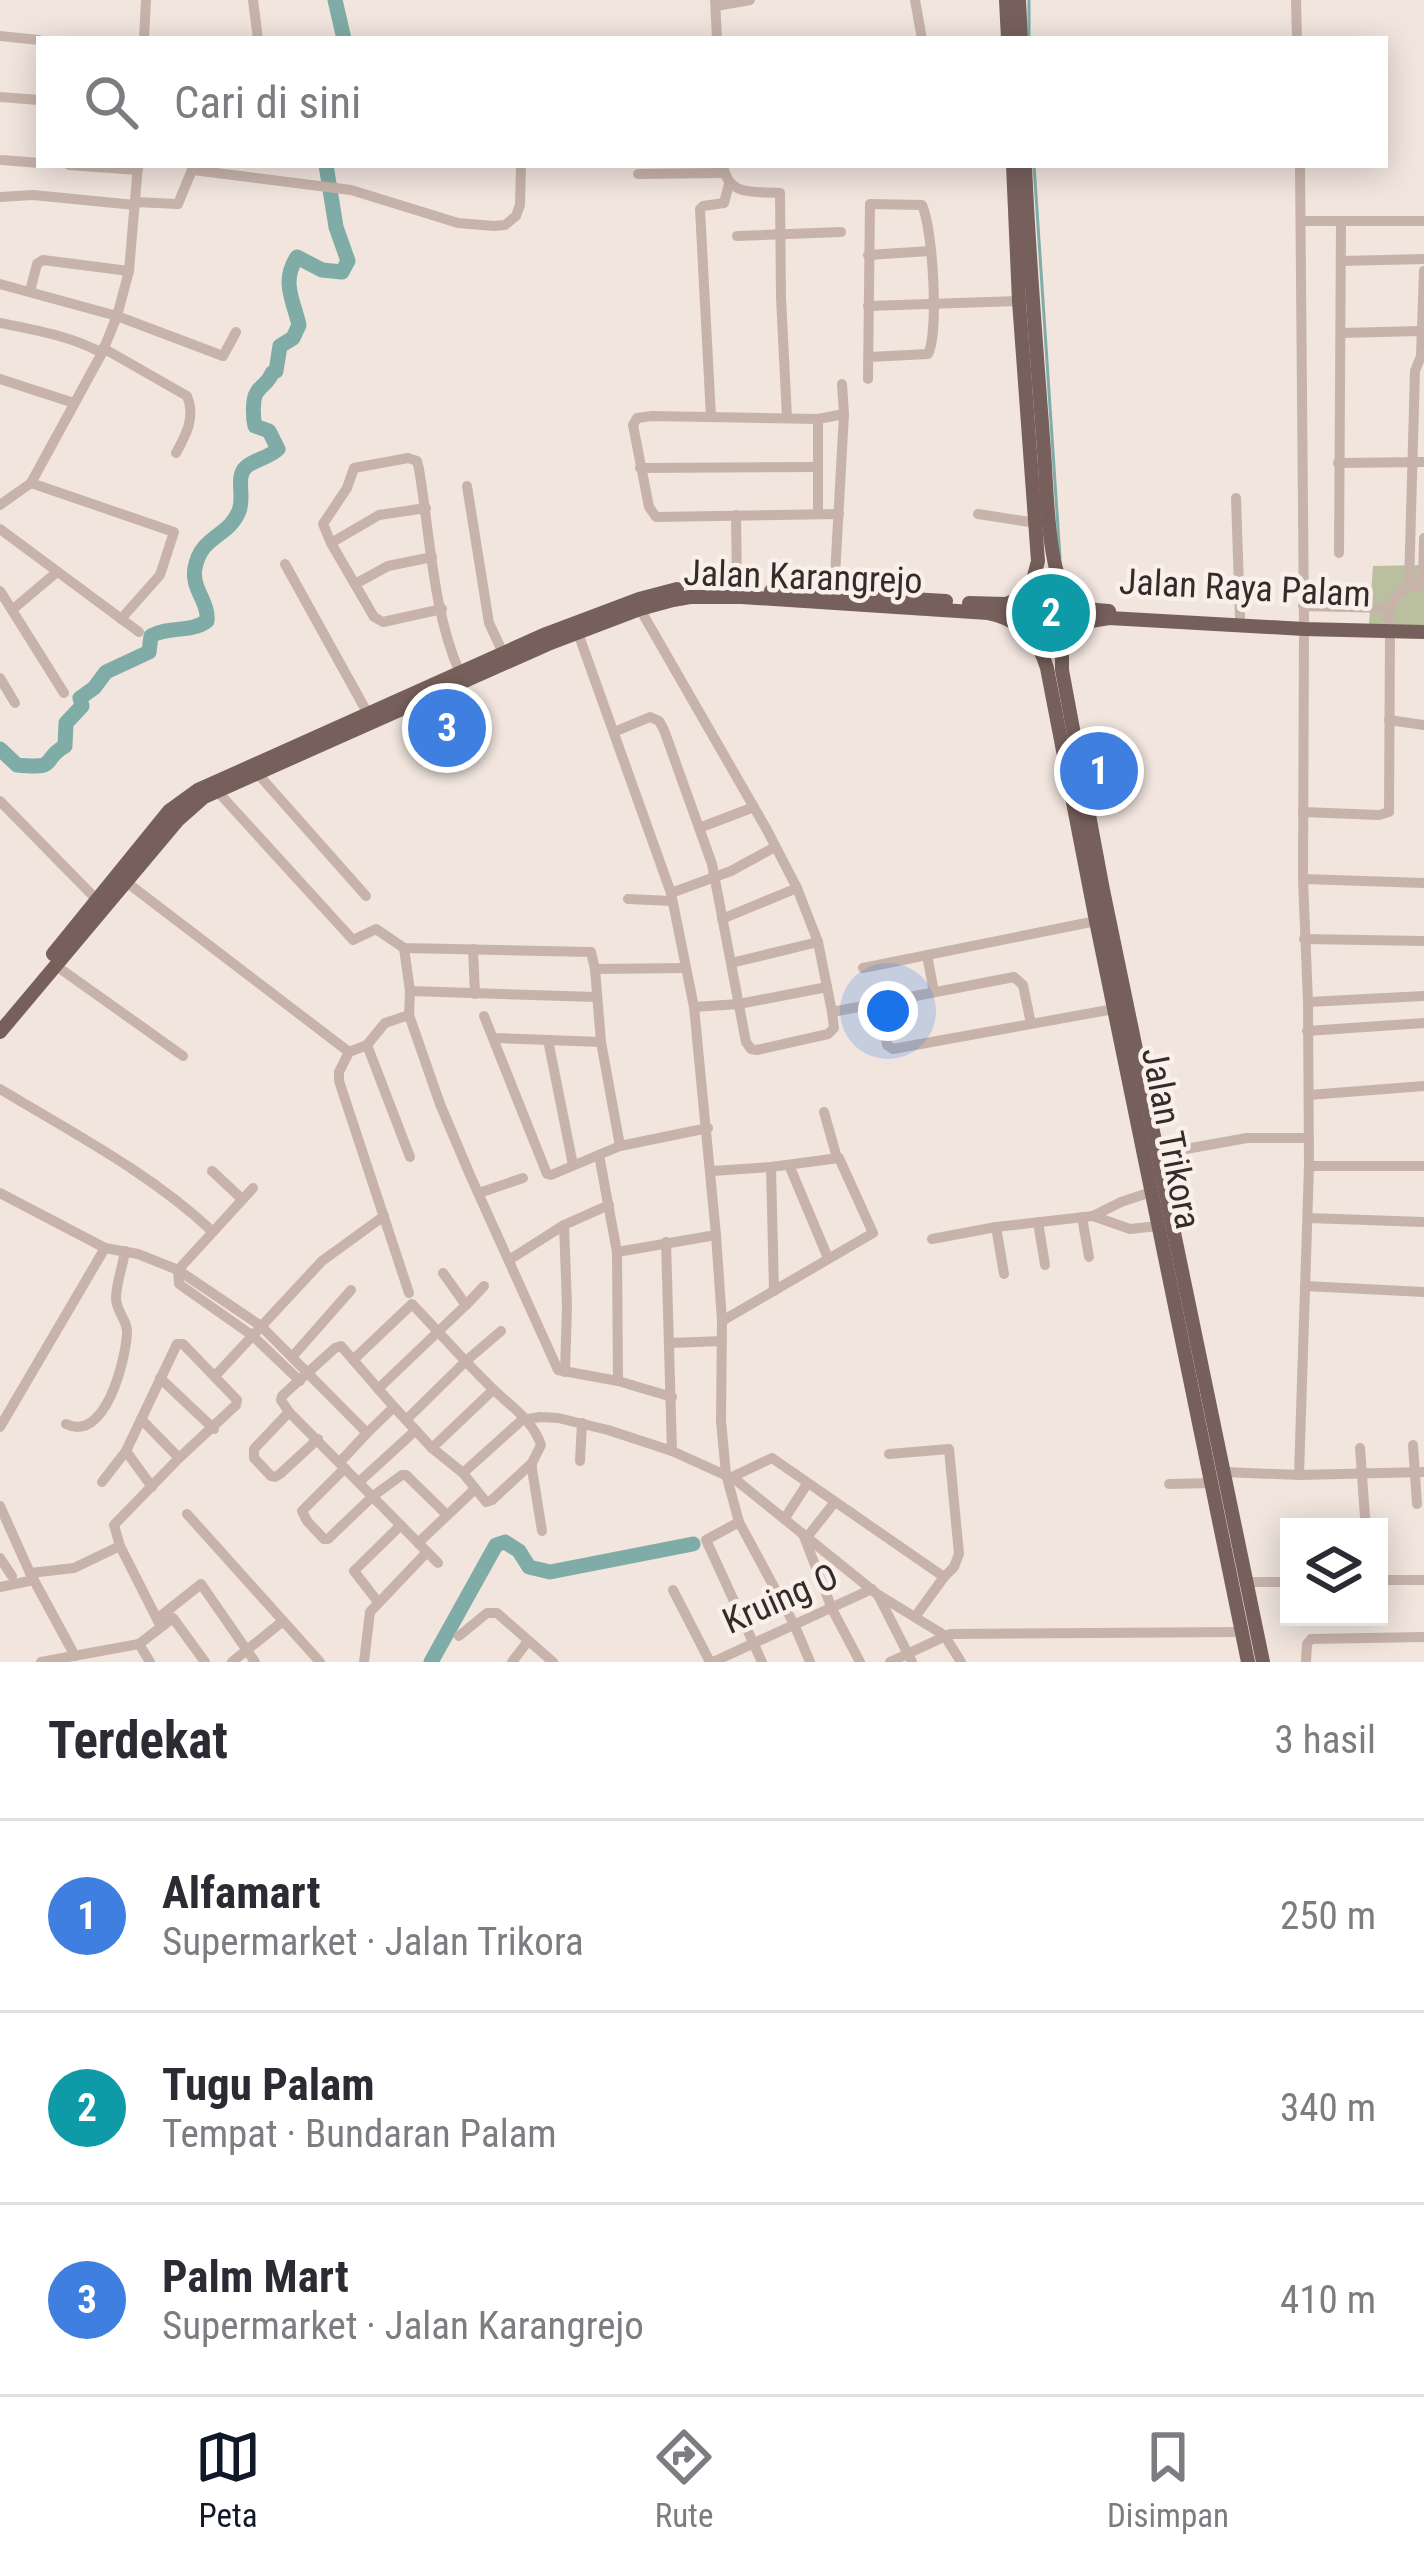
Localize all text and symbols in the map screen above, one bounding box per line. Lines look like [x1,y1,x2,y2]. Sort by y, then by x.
search box [36,36,1388,168]
icon: search [78,69,144,135]
text: Cari di sini [174,76,361,129]
street label: Jalan Karangrejo [683,552,923,602]
street label: Jalan Raya Palam [1118,560,1372,616]
pin: 2 [1012,568,1090,658]
pin: 3 [408,683,486,773]
pin: 1 [1060,726,1138,816]
your location [858,981,918,1041]
street label: Jalan Trikora [1133,1044,1209,1232]
map controls [1280,1518,1388,1626]
button: layers [1280,1518,1388,1626]
street label: Kruing O [716,1555,844,1643]
text: Terdekat [48,1711,228,1770]
text: 3 hasil [1275,1717,1376,1763]
text: Alfamart [162,1866,321,1919]
text: 1 [77,1893,97,1939]
text: 250 m [1280,1893,1376,1939]
text: Supermarket · Jalan Trikora [162,1919,584,1965]
text: Tugu Palam [162,2058,375,2111]
text: 2 [77,2085,97,2131]
text: 340 m [1280,2085,1376,2131]
text: Tempat · Bundaran Palam [162,2111,557,2157]
text: Palm Mart [162,2250,349,2303]
text: 3 [77,2277,97,2323]
text: 410 m [1280,2277,1376,2323]
text: Supermarket · Jalan Karangrejo [162,2303,644,2349]
tab: Peta [195,2424,261,2535]
tab: Rute [651,2424,717,2535]
tab: Disimpan [1107,2424,1229,2535]

